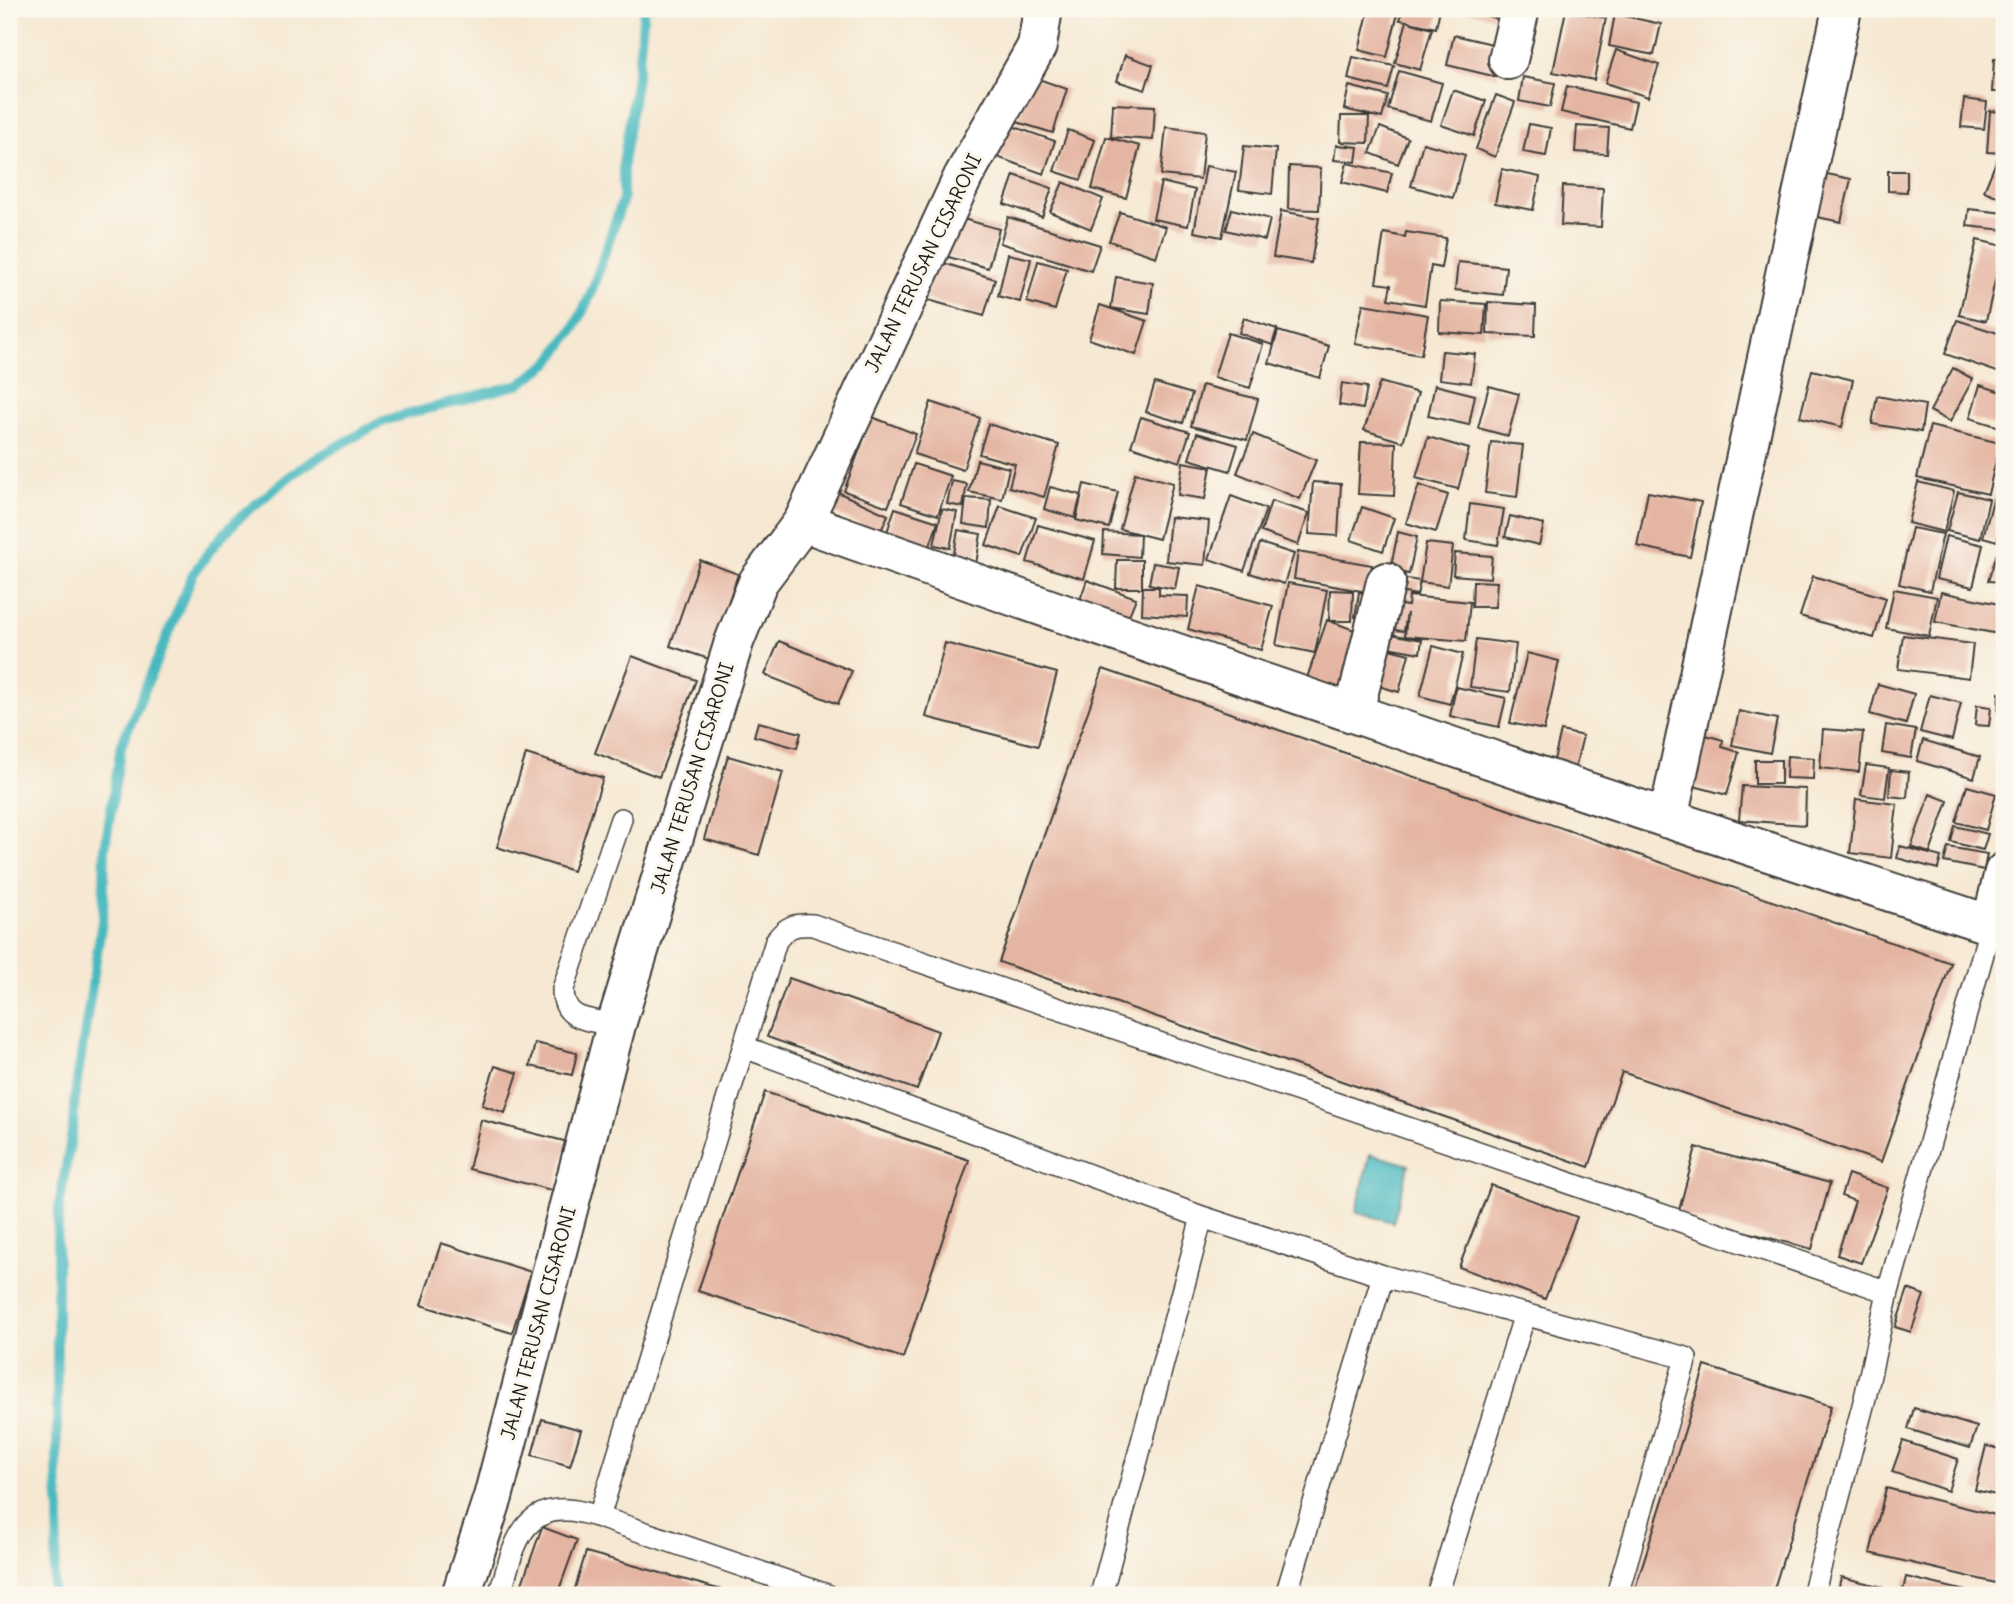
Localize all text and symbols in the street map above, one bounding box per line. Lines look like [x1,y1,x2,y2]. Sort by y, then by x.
street label: JALAN TERUSAN CISARONI [860,150,986,376]
street label: JALAN TERUSAN CISARONI [645,660,739,896]
street label: JALAN TERUSAN CISARONI [495,1204,581,1442]

